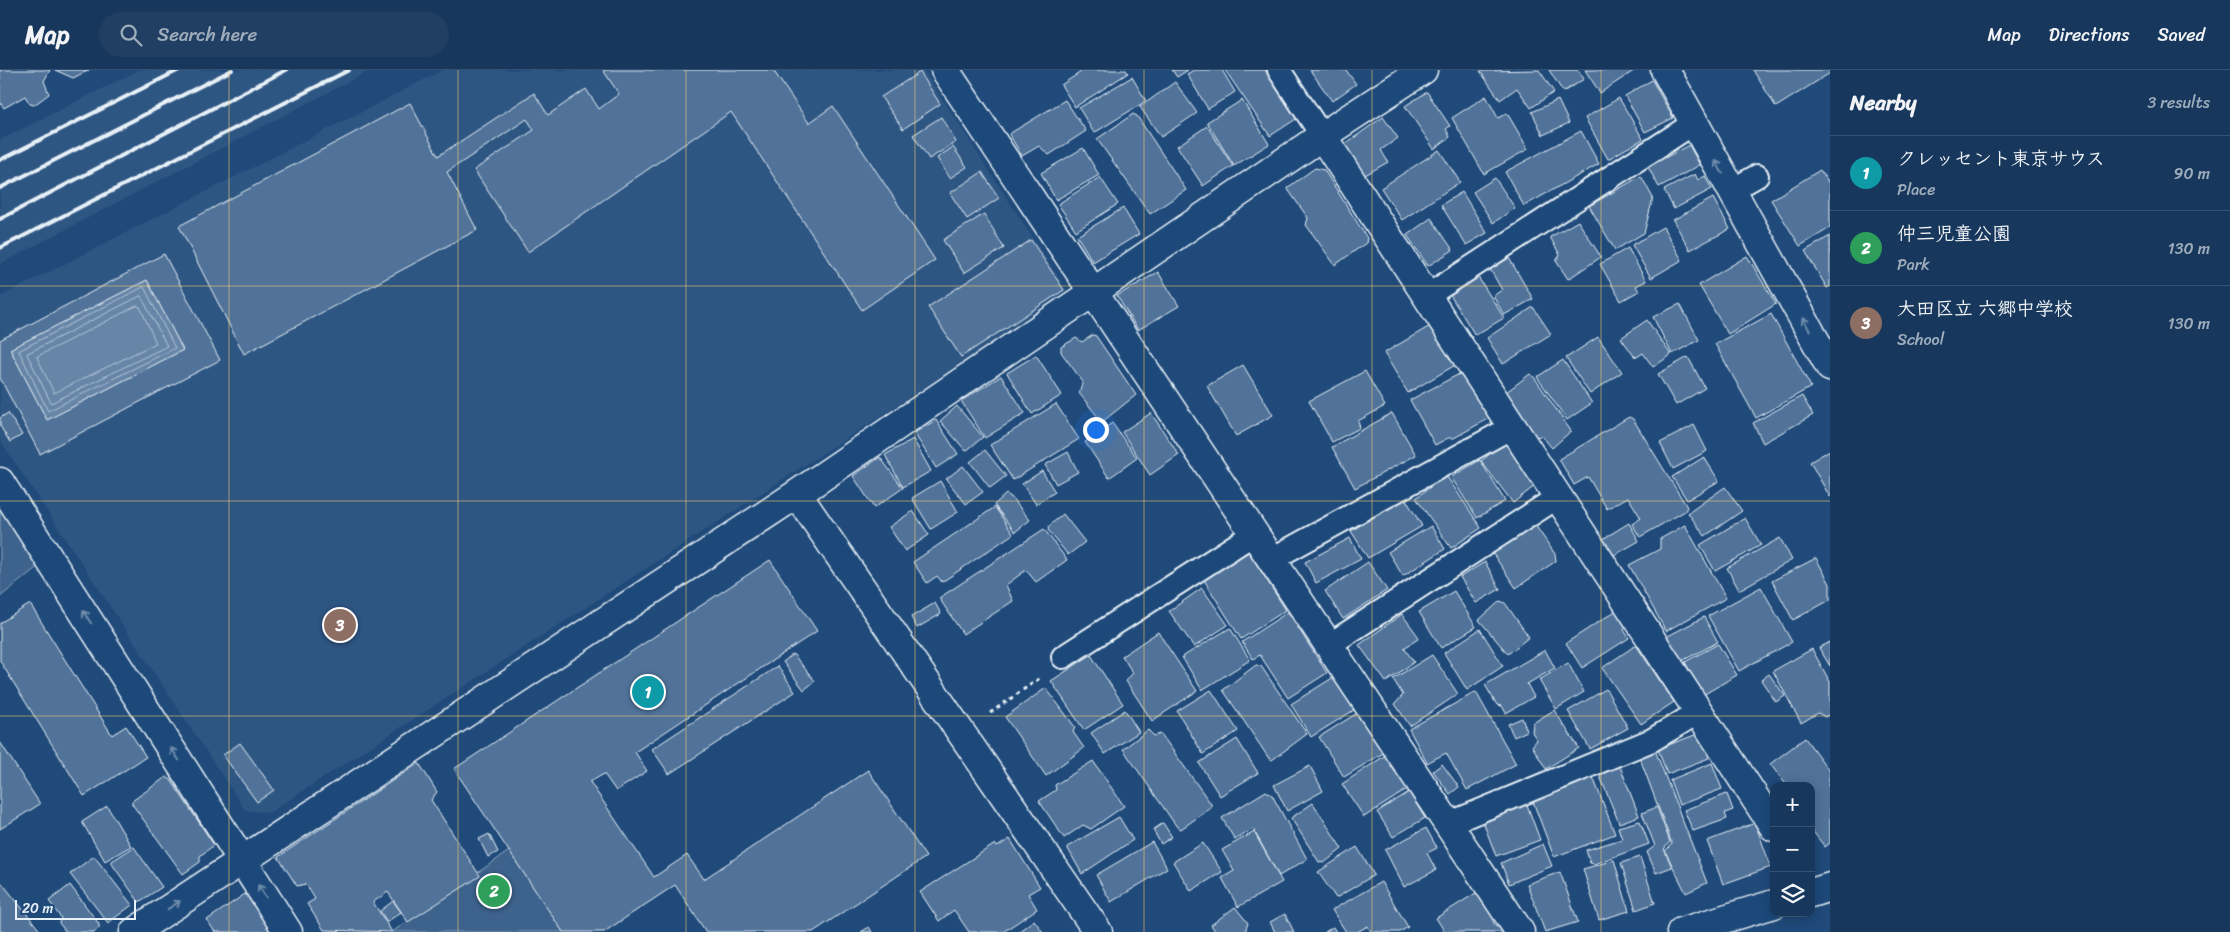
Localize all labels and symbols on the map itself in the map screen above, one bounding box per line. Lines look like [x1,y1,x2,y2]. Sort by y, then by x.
one-way arrow [1714,159,1724,174]
one-way arrow [1801,317,1811,332]
your location [1083,417,1109,443]
pin: 3 [324,606,356,644]
one-way arrow [82,610,92,624]
pin: 1 [632,673,664,711]
one-way arrow [169,747,179,761]
pin: 2 [478,872,510,910]
one-way arrow [257,884,267,898]
scale bar [15,897,136,920]
one-way arrow [167,900,181,910]

